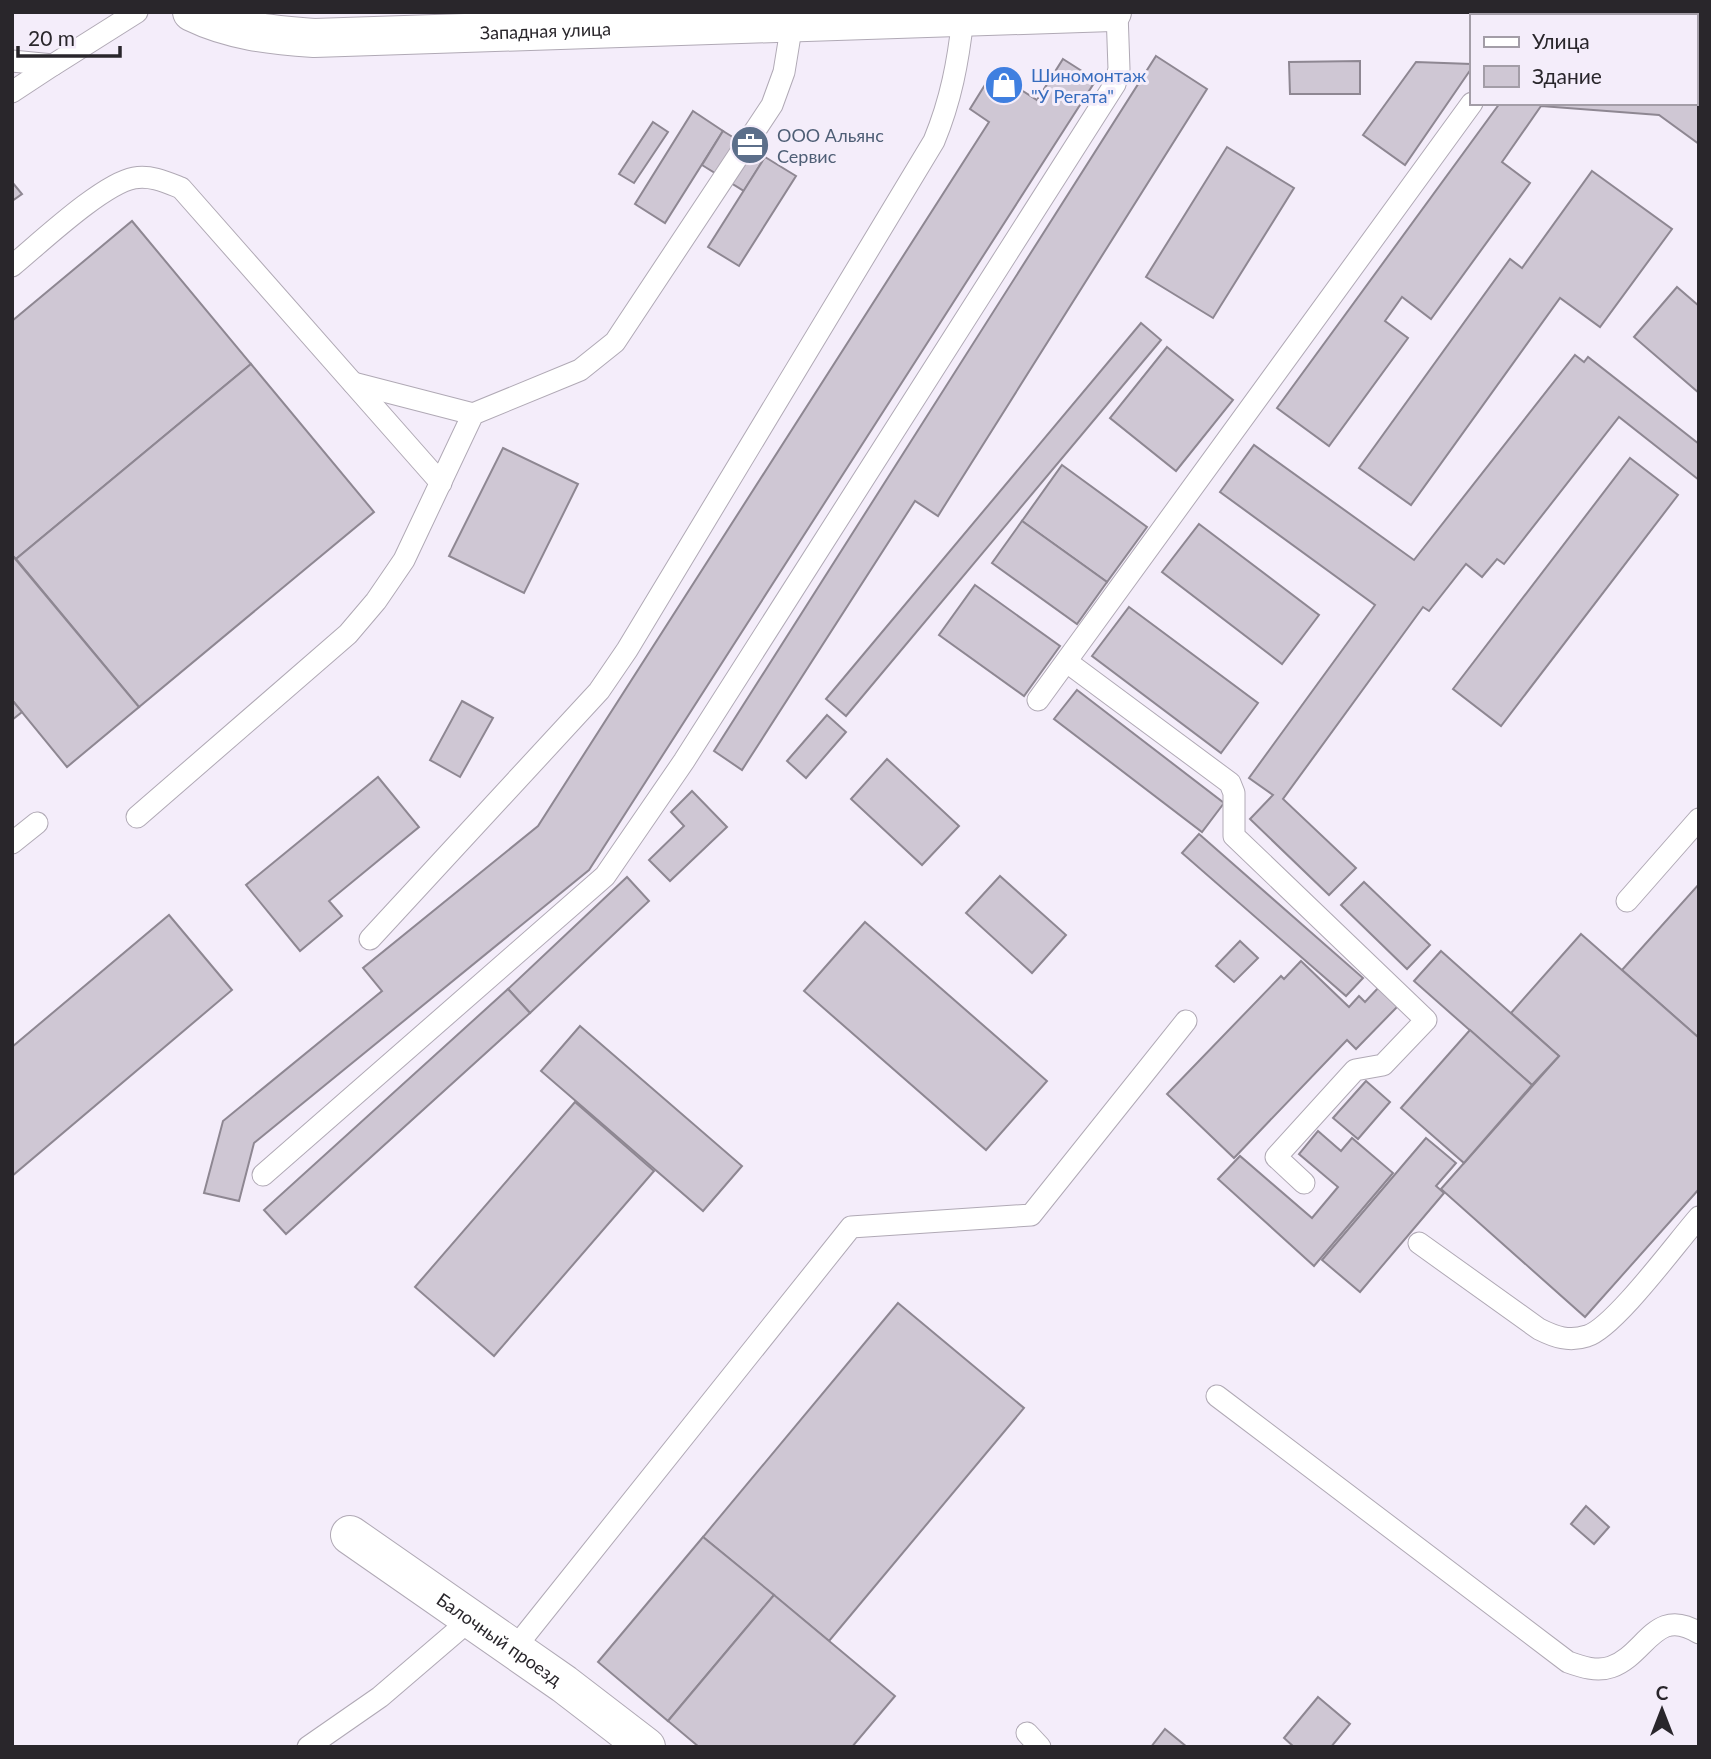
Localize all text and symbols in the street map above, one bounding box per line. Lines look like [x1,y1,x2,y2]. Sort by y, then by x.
scale bar [18,14,119,58]
legend [1470,14,1697,105]
street label: Западная улица [479,17,611,44]
text: 20 m [28,25,75,50]
text: Улица [1532,28,1590,53]
text: Здание [1532,63,1602,88]
shop icon: Шиномонтаж "У Регата" [983,64,1025,106]
place label: Шиномонтаж "У Регата" [1031,64,1146,107]
office icon: ООО Альянс Сервис [729,124,771,166]
place label: ООО Альянс Сервис [777,124,884,167]
street label: Балочный проезд [433,1588,566,1690]
north arrow [1627,1675,1697,1745]
text: С [1656,1681,1669,1704]

